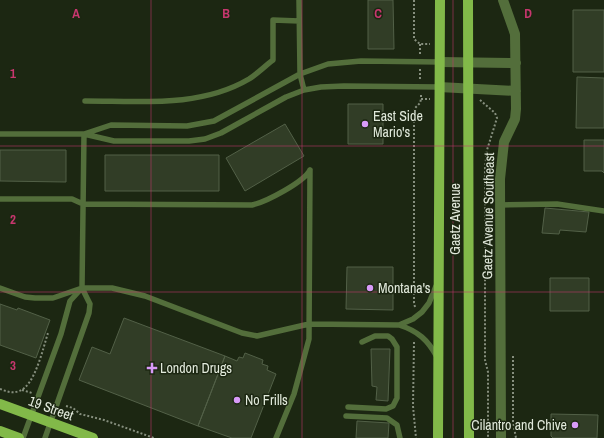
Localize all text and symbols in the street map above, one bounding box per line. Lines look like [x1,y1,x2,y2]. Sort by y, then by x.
text: A [72,5,80,22]
text: B [222,5,230,22]
text: C [374,5,382,22]
text: D [524,5,532,22]
text: 1 [10,65,16,82]
place label: East Side Mario's [373,107,423,141]
marker: East Side Mario's [360,119,370,129]
street label: Gaetz Avenue Southeast [478,152,498,280]
street label: Gaetz Avenue [446,183,464,255]
text: 2 [10,211,16,228]
place label: Montana's [378,279,431,297]
marker: Montana's [365,283,375,293]
text: 3 [10,357,16,374]
place label: London Drugs [160,359,232,377]
marker: London Drugs [147,363,157,373]
place label: No Frills [245,391,288,409]
street label: 19 Street [26,392,76,424]
marker: No Frills [232,395,242,405]
place label: Cilantro and Chive [471,416,567,434]
marker: Cilantro and Chive [570,420,580,430]

